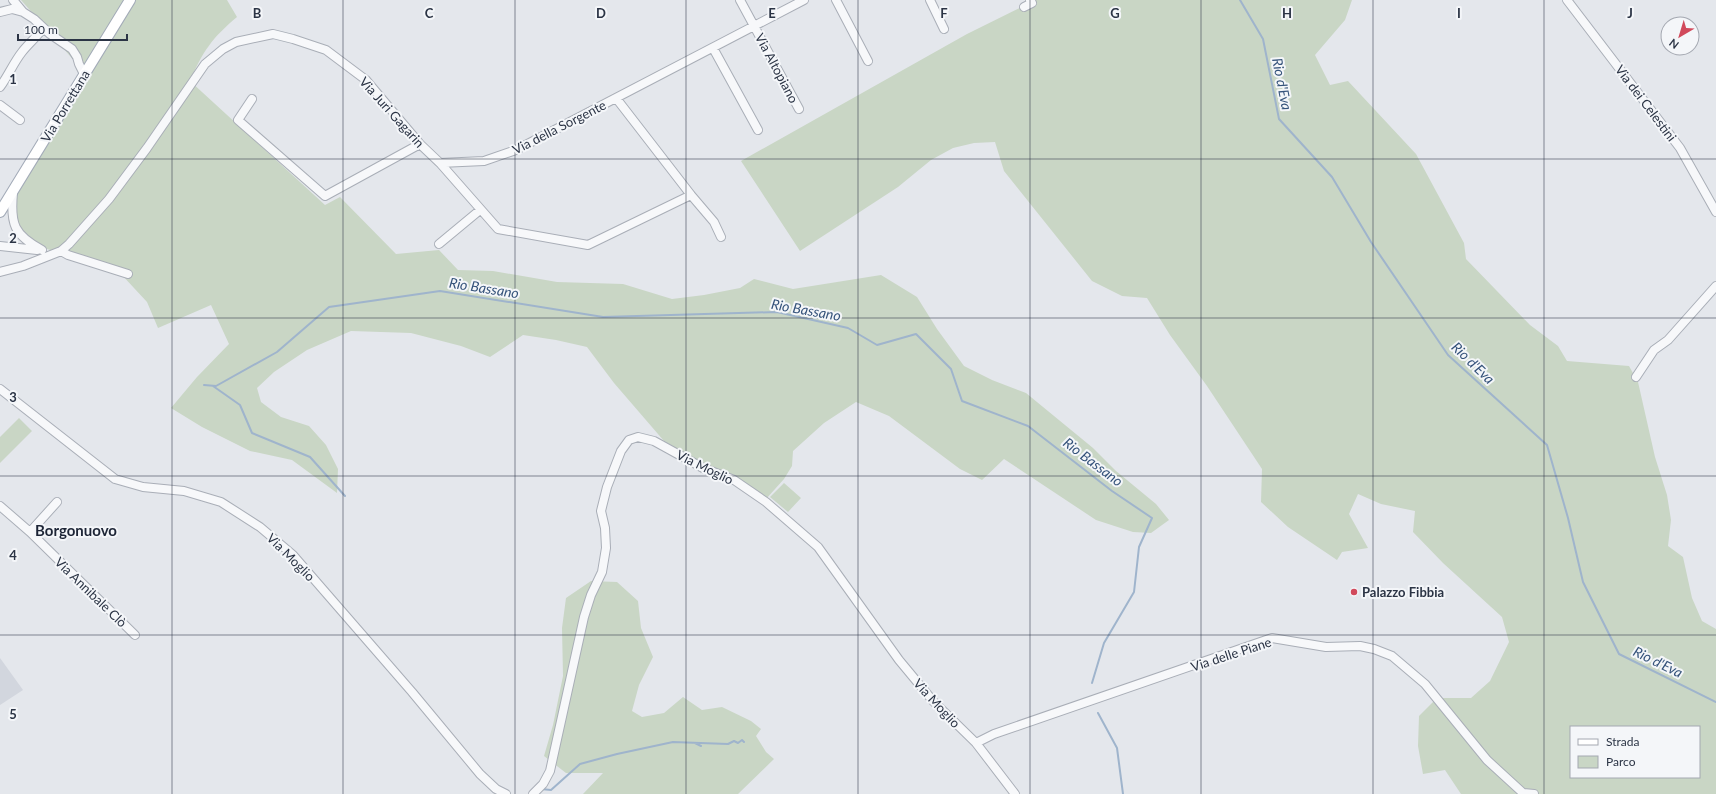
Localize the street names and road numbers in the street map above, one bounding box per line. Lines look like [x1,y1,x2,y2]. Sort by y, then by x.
street label: Via Altopiano [752,30,802,106]
street label: Via dei Celestini [1612,62,1680,144]
street label: Via Porrettana [37,67,93,145]
street label: Via Juri Gagarin [356,73,428,151]
street label: Via della Sorgente [510,96,609,157]
street label: Via Moglio [674,446,736,488]
street label: Via Moglio [264,530,318,584]
street label: Via Annibale Clò [52,554,130,630]
street label: Via delle Piane [1189,633,1273,675]
street label: Via Moglio [910,675,964,731]

